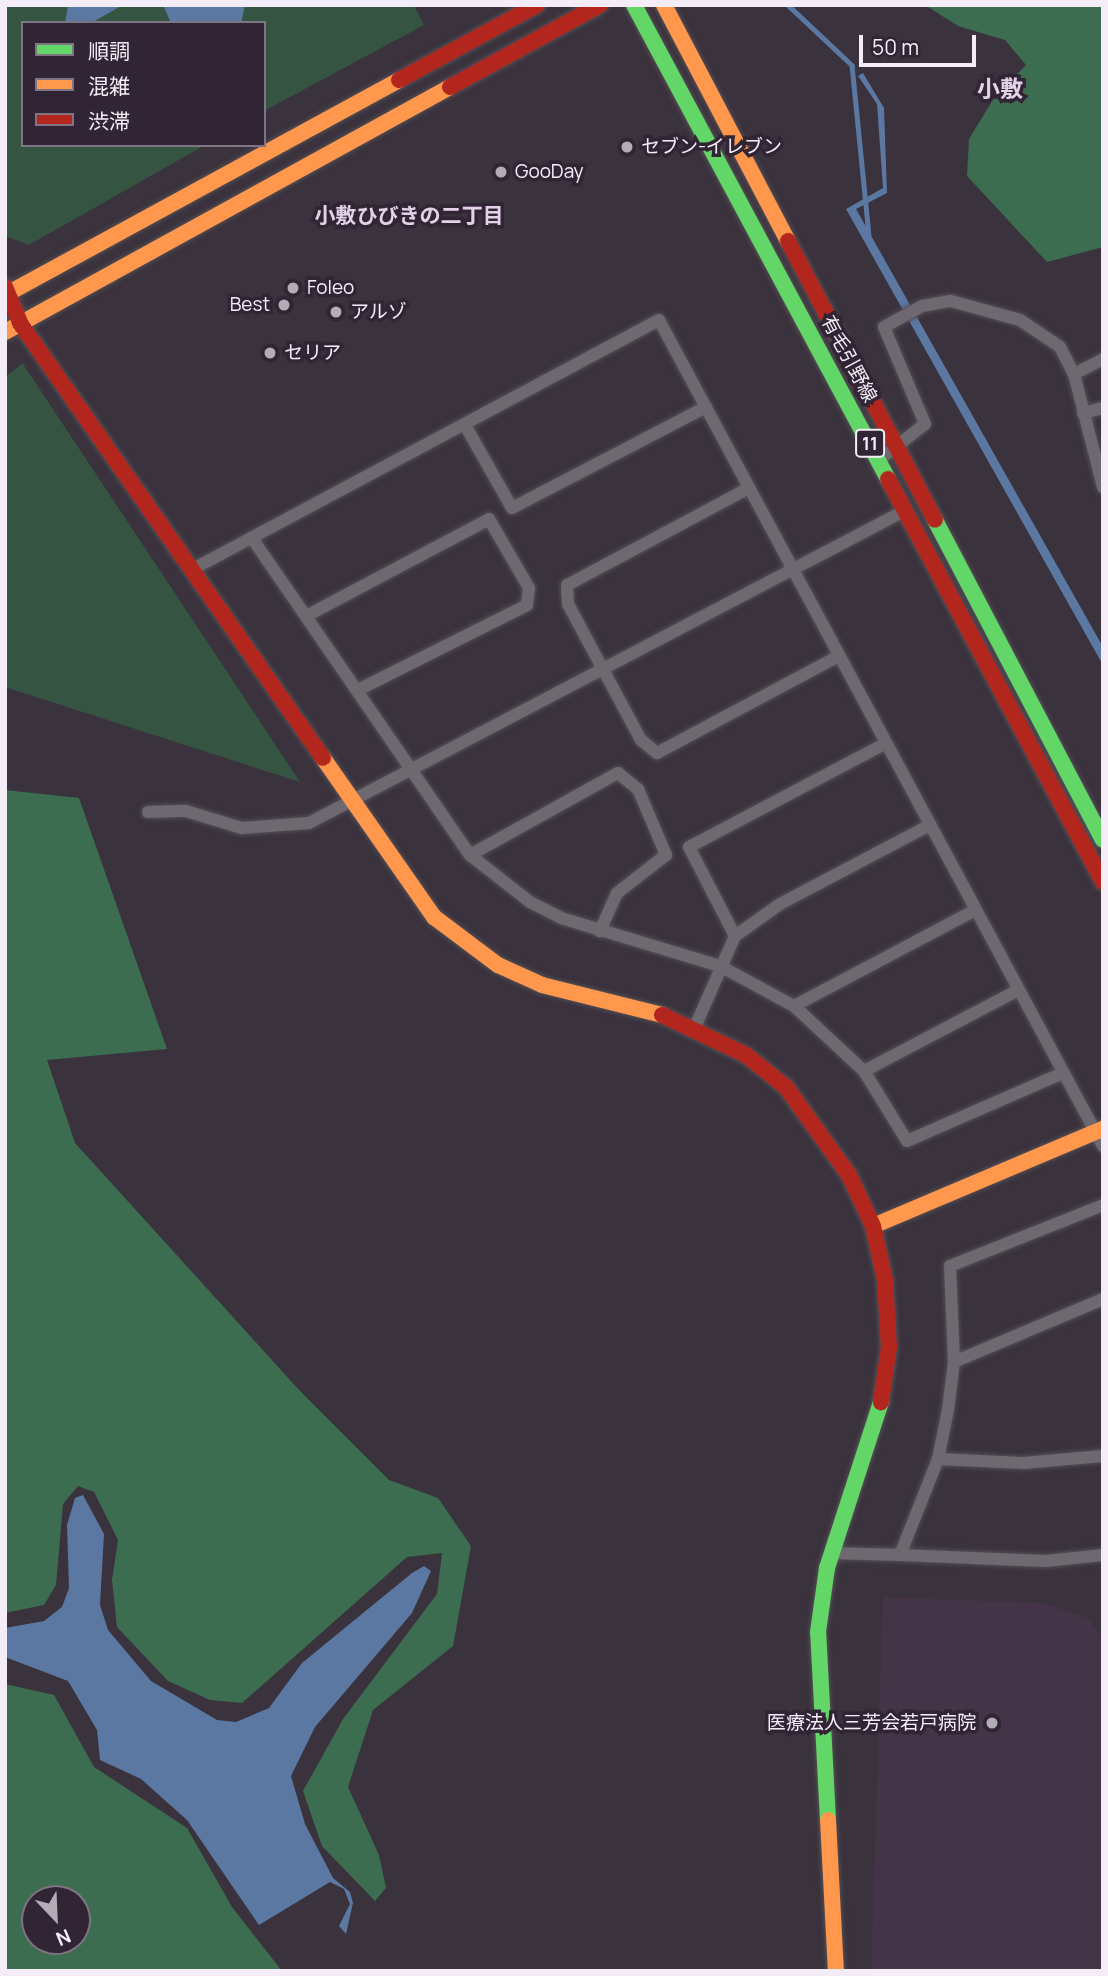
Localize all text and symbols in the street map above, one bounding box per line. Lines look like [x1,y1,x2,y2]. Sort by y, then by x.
legend [21,21,266,147]
scale bar [863,21,980,65]
text: 50 m [872,33,919,61]
text: 順調 [88,37,130,65]
text: 混雑 [88,72,130,100]
district label: 小敷 [977,74,1023,102]
text: 渋滞 [88,107,130,135]
place label: セブン-イレブン [641,136,782,158]
marker: セブン-イレブン [619,139,635,155]
place label: GooDay [515,161,584,183]
marker: GooDay [493,164,509,180]
district label: 小敷ひびきの二丁目 [315,202,503,228]
place label: Foleo [307,277,354,299]
marker: Foleo [285,280,301,296]
place label: Best [230,294,270,316]
marker: Best [276,297,292,313]
place label: アルゾ [350,301,407,323]
marker: アルゾ [328,304,344,320]
street label: 有毛引野線 [817,312,881,406]
place label: セリア [284,342,341,364]
marker: セリア [262,345,278,361]
road number: 11 [854,428,886,458]
place label: 医療法人三芳会若戸病院 [767,1712,976,1734]
marker: 医療法人三芳会若戸病院 [982,1713,1002,1733]
north arrow [21,1885,91,1955]
text: N [52,1923,75,1952]

